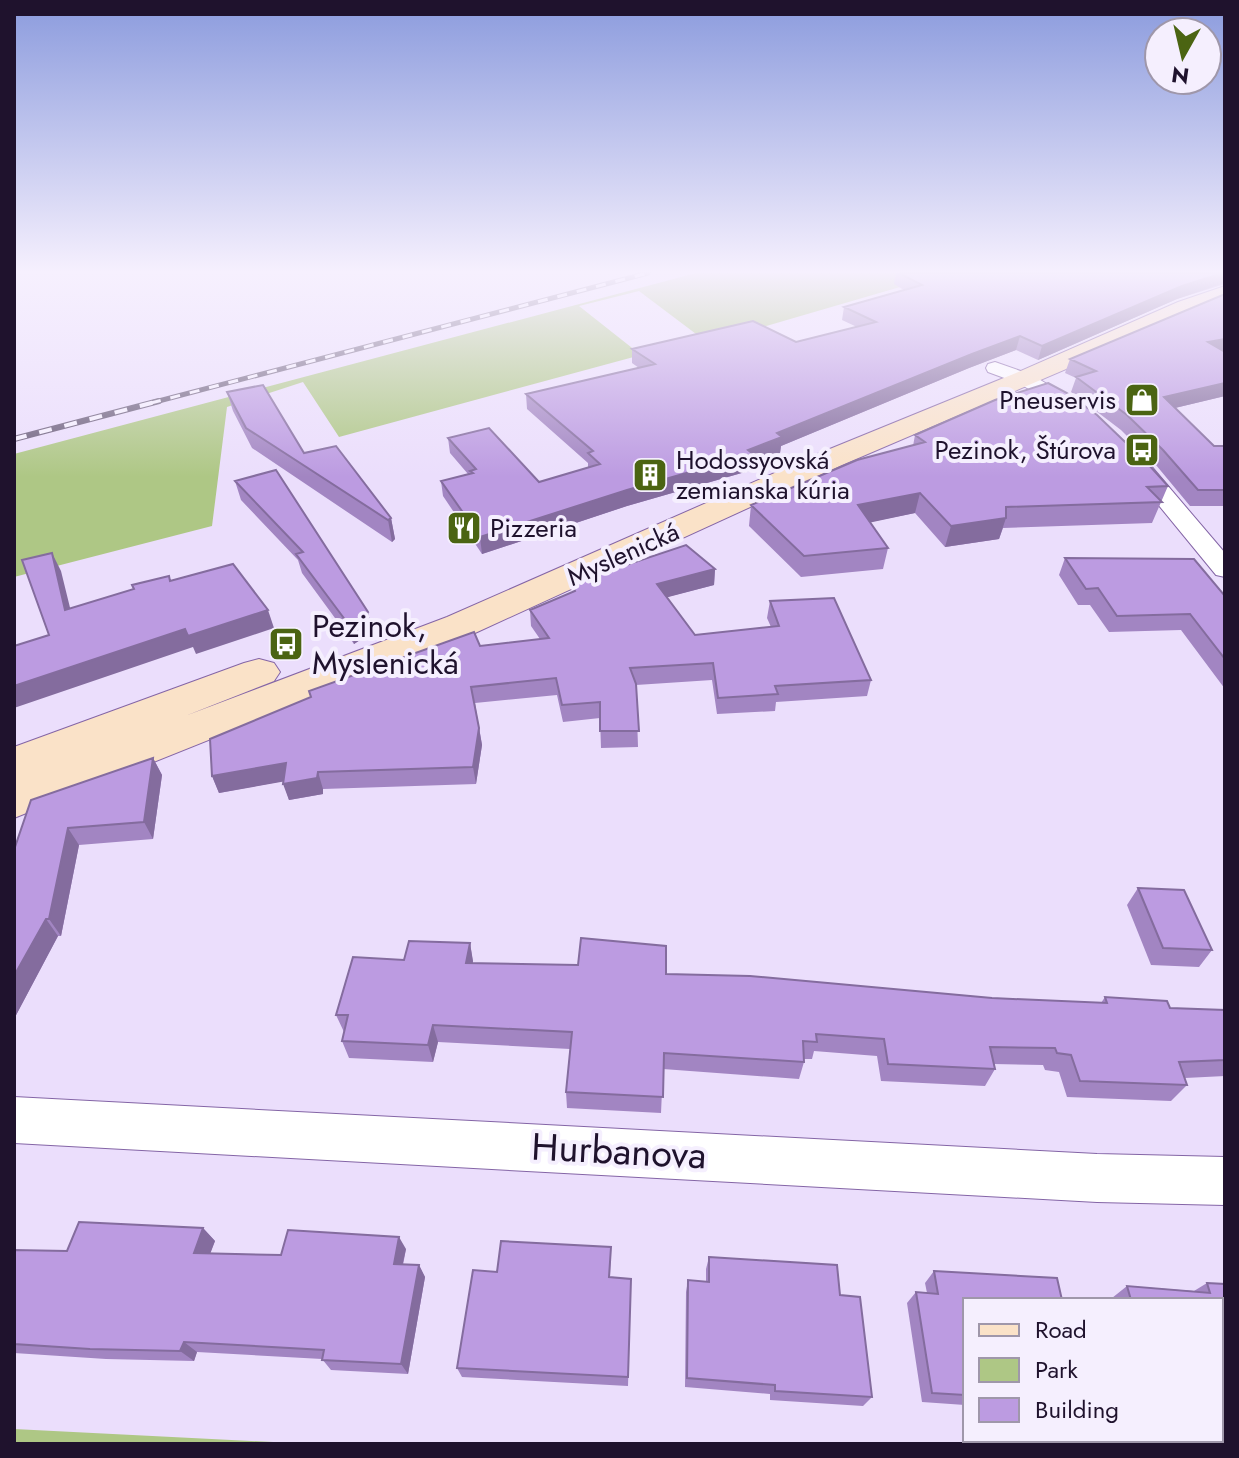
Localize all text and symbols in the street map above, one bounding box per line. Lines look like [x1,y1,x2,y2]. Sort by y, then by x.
north arrow [1143,16,1223,96]
text: N [1169,59,1191,93]
place label: Pneuservis [999,381,1116,419]
shop icon: Pneuservis [1123,381,1161,419]
place label: Pezinok, Štúrova [935,431,1116,469]
bus stop icon: Pezinok, Štúrova [1123,431,1161,469]
place label: Hodossyovská zemianska kúria [676,441,850,509]
building icon: Hodossyovská zemianska kúria [631,456,669,494]
restaurant icon: Pizzeria [445,509,483,547]
place label: Pizzeria [490,509,577,547]
street label: Myslenická [561,512,685,596]
place label: Pezinok, Myslenická [312,603,459,686]
bus stop icon: Pezinok, Myslenická [267,625,305,663]
street label: Hurbanova [530,1118,708,1183]
legend [963,1298,1223,1442]
text: Road [1035,1312,1087,1347]
text: Park [1035,1352,1078,1387]
text: Building [1035,1392,1119,1427]

